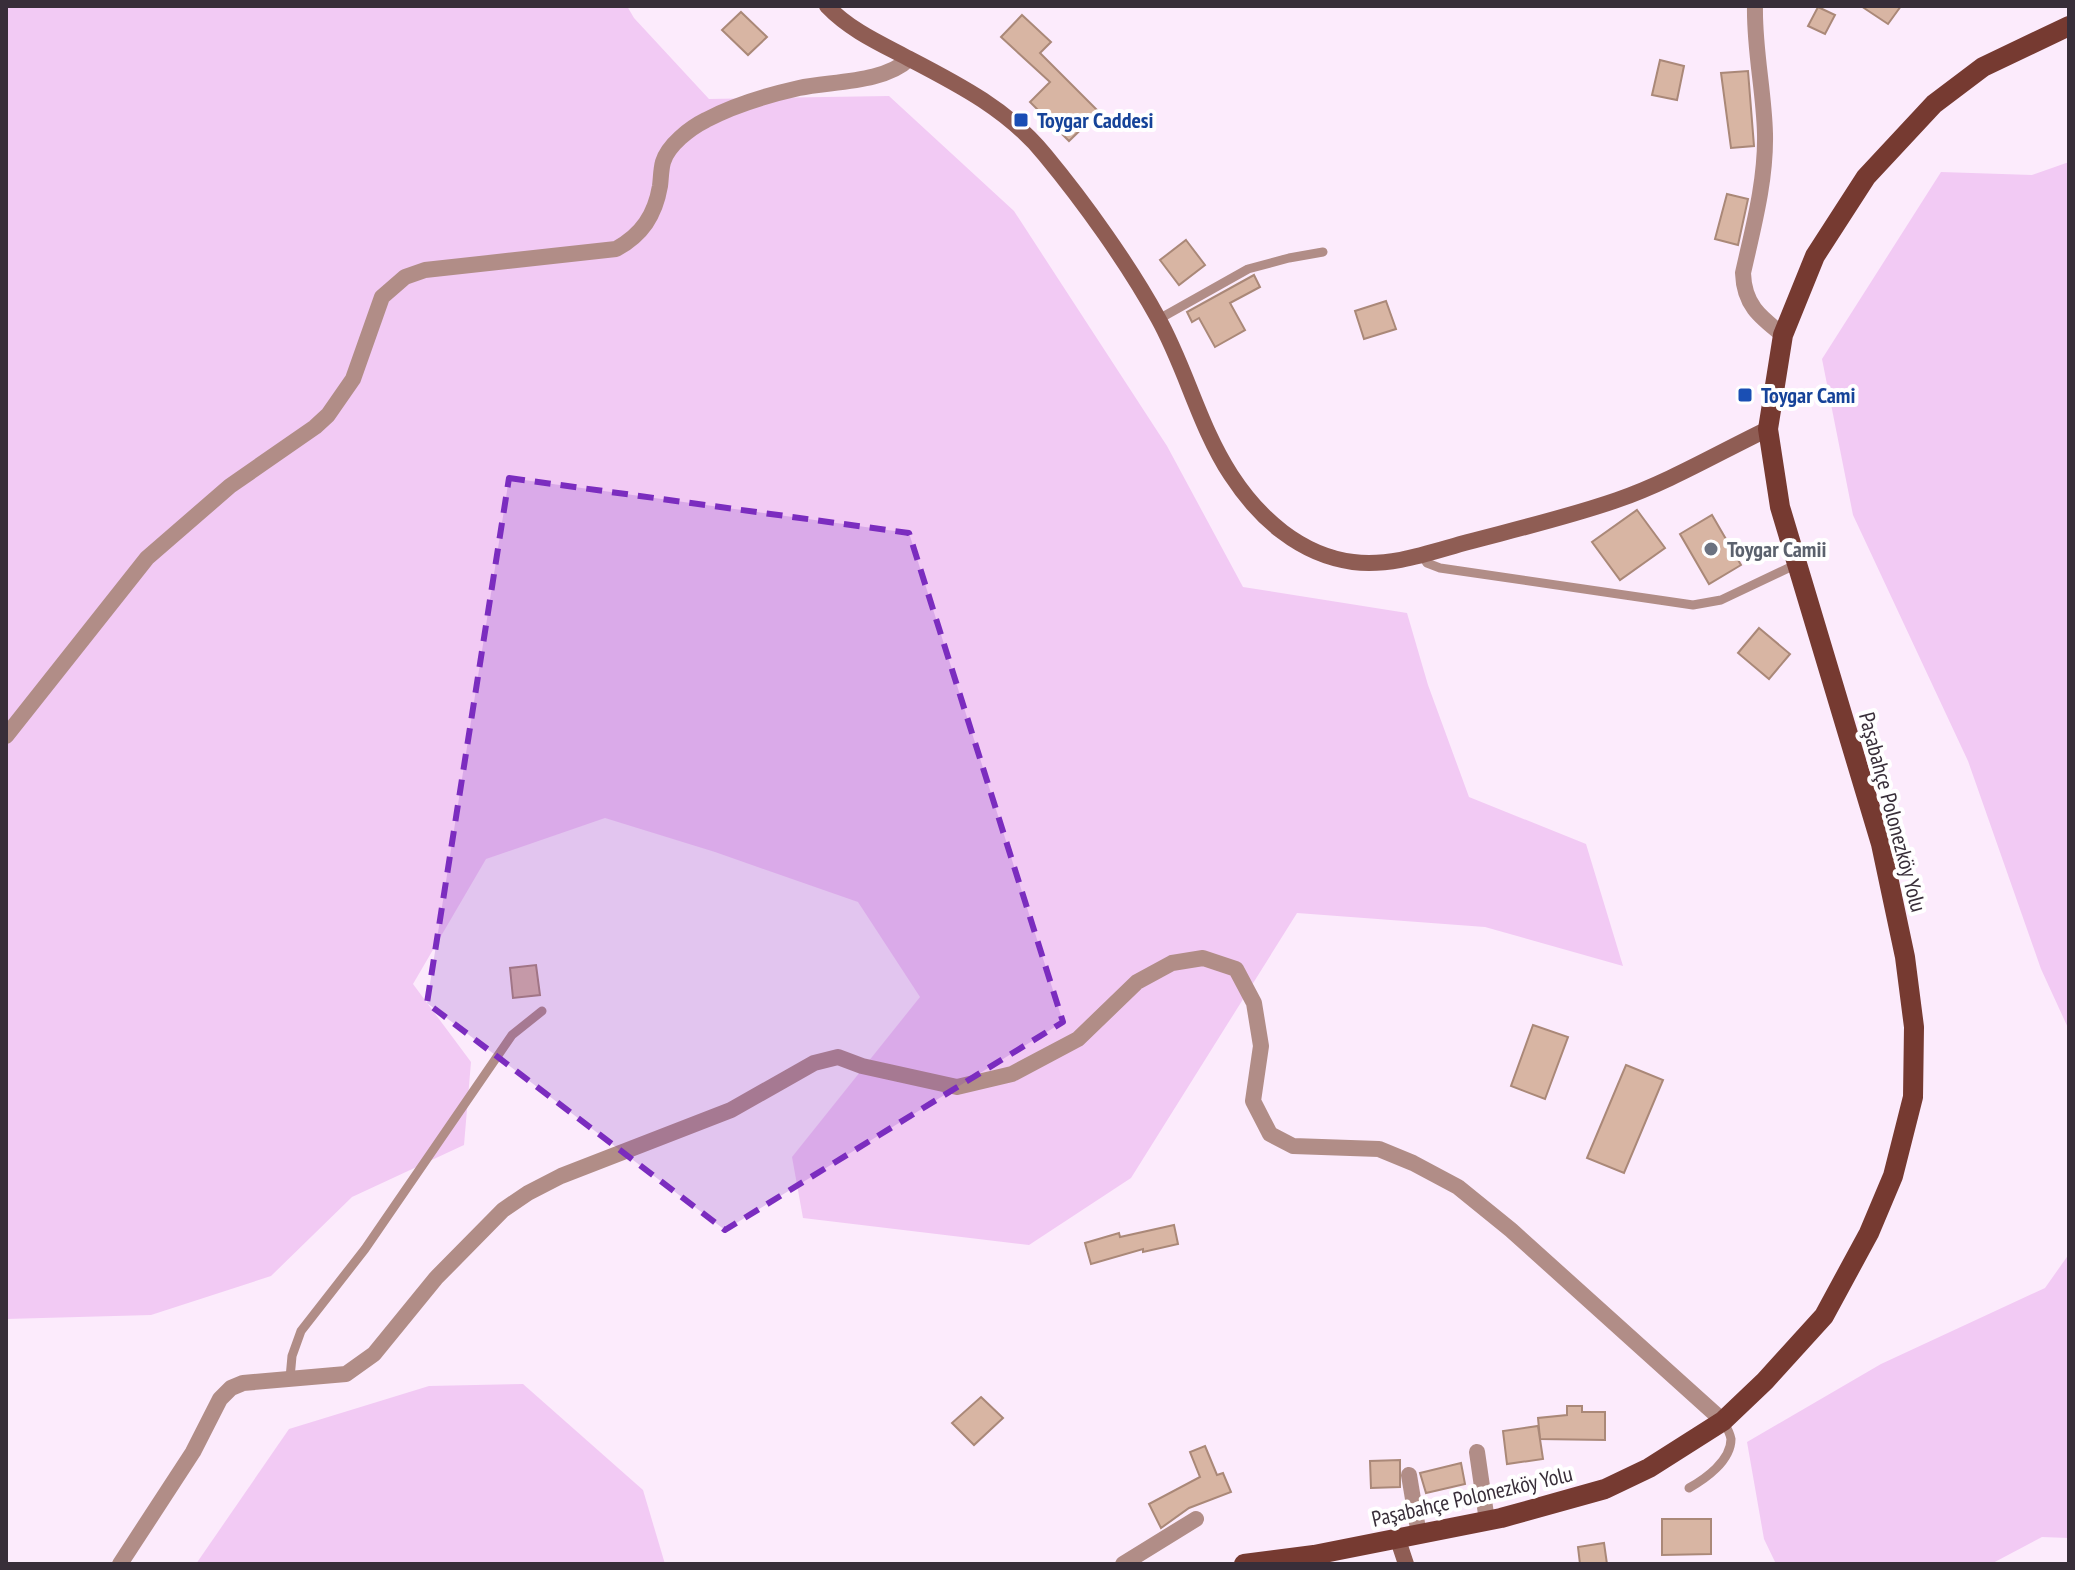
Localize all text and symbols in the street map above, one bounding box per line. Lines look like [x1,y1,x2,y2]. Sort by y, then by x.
place label: Toygar Caddesi [1037,106,1154,134]
marker: Toygar Caddesi [1012,111,1030,129]
place label: Toygar Cami [1761,381,1855,409]
marker: Toygar Cami [1736,386,1754,404]
place label: Toygar Camii [1727,535,1826,563]
marker: Toygar Camii [1702,540,1720,558]
street label: Paşabahçe Polonezköy Yolu [1853,709,1933,915]
street label: Paşabahçe Polonezköy Yolu [1369,1459,1575,1533]

